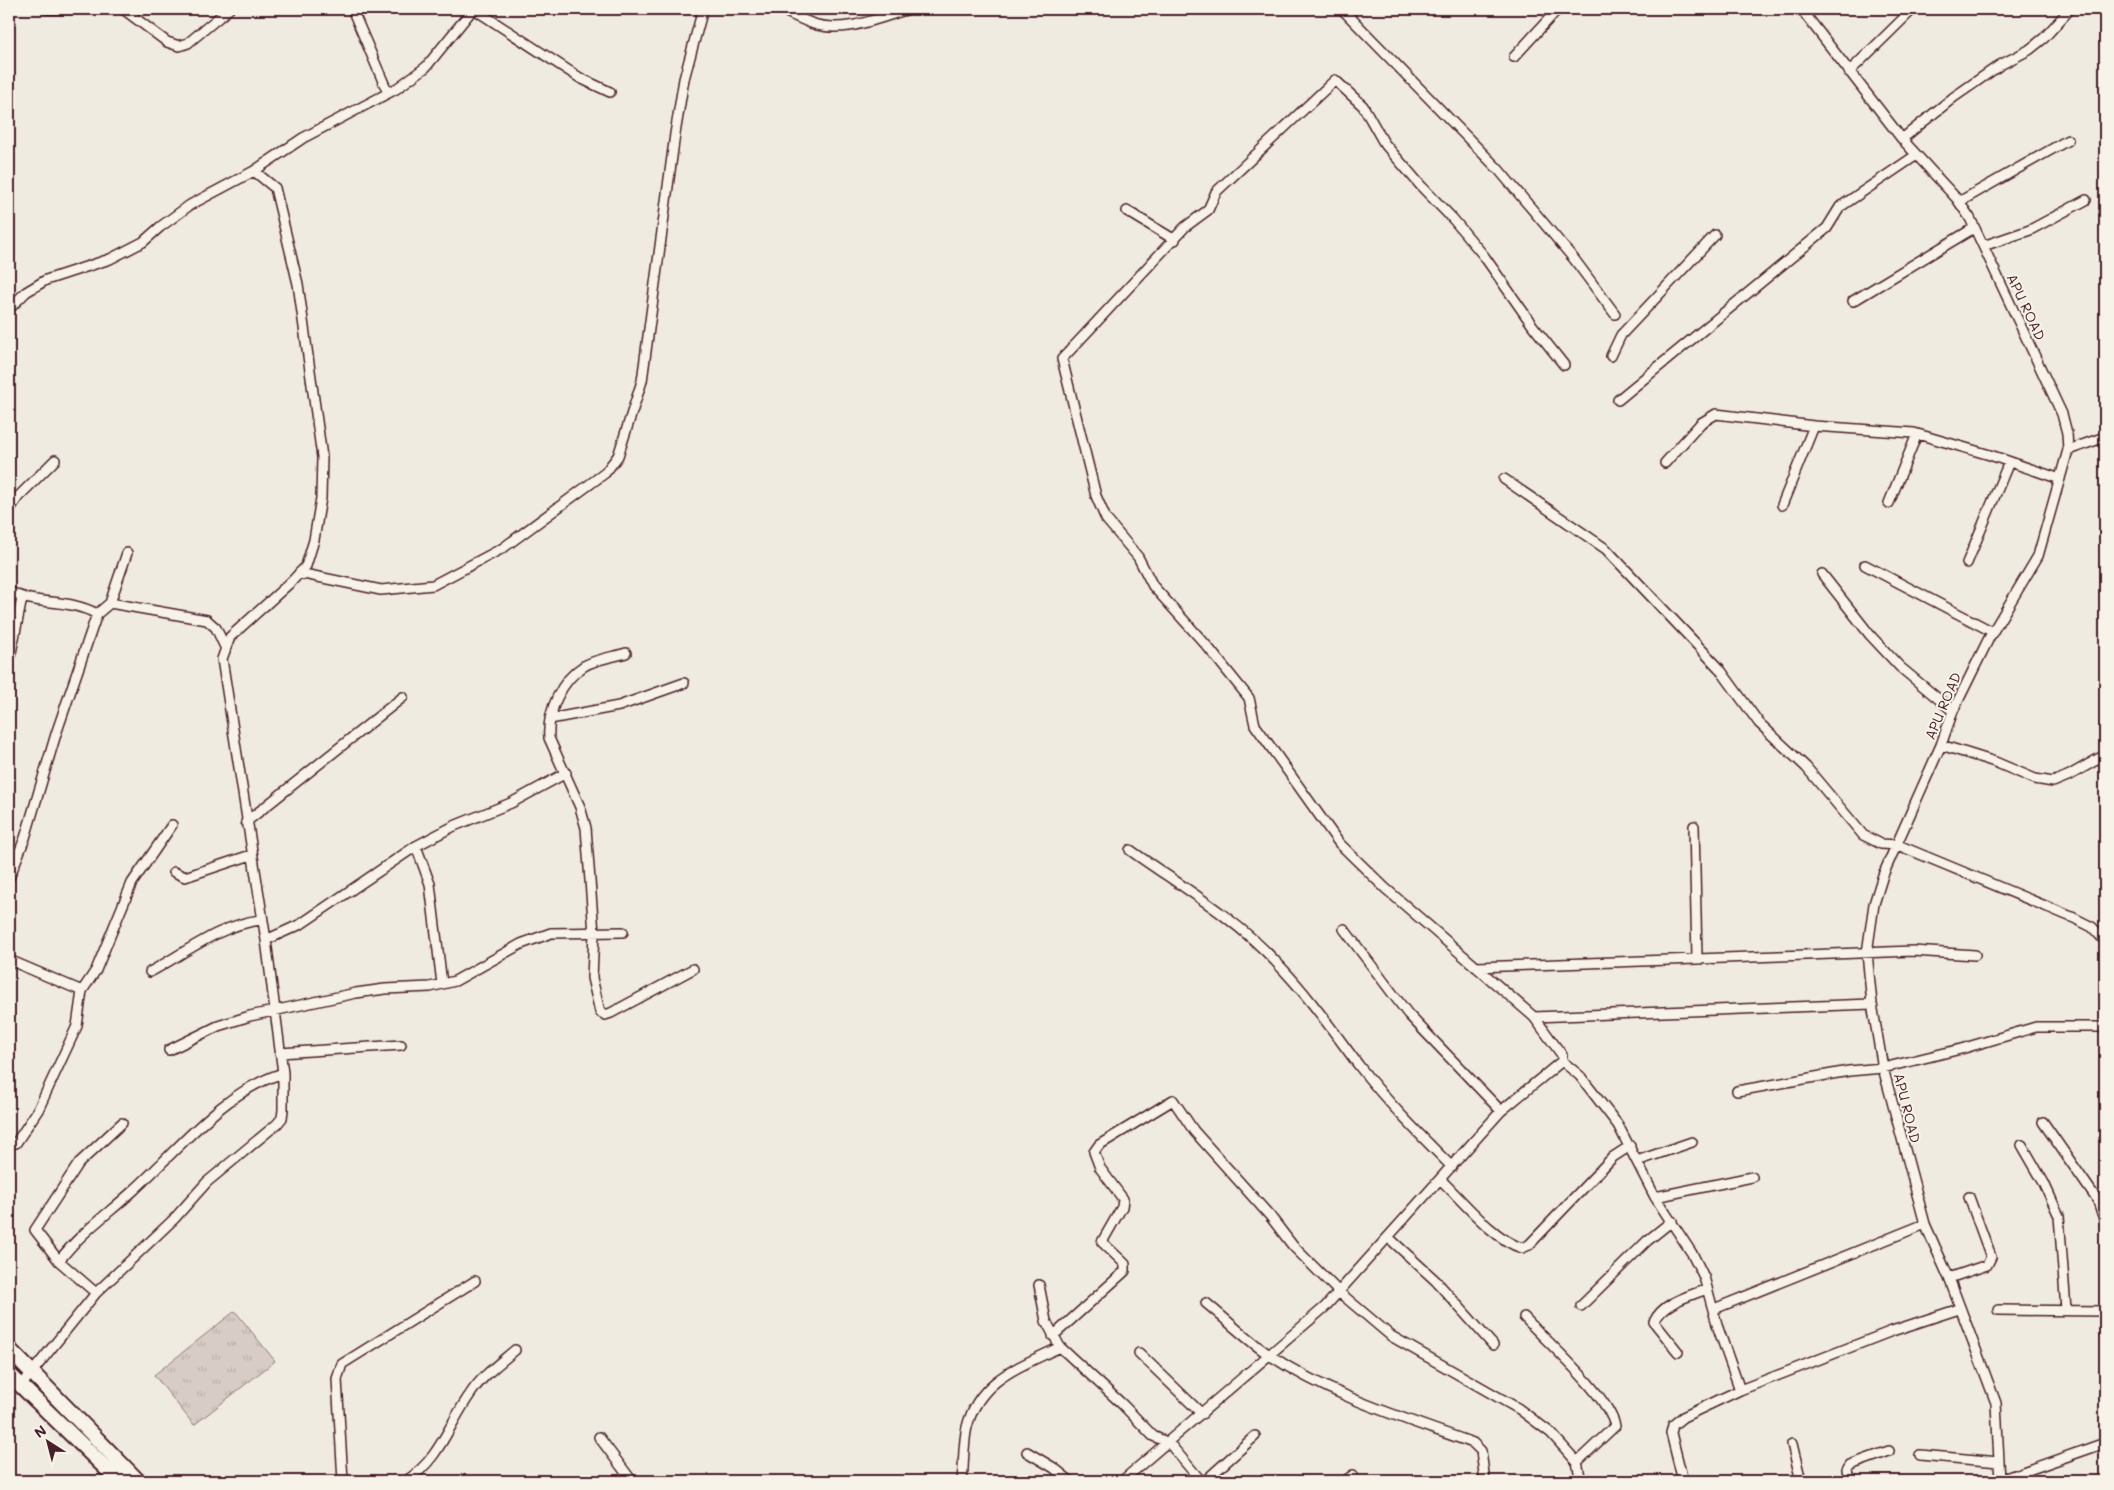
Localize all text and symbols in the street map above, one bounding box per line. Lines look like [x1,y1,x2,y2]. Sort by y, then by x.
street label: APU ROAD [2003,270,2050,343]
street label: APU ROAD [1920,669,1965,742]
street label: APU ROAD [1890,1071,1925,1145]
north arrow [22,1418,72,1468]
text: N [30,1420,50,1442]

